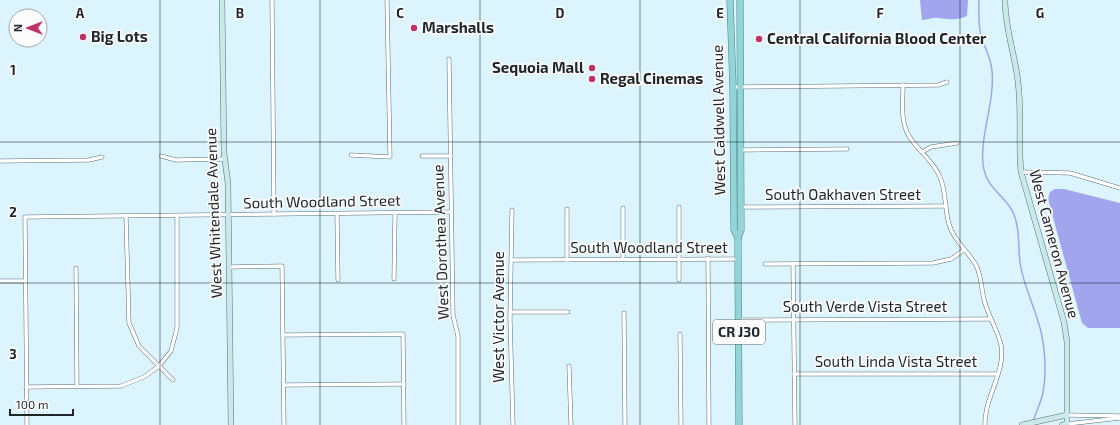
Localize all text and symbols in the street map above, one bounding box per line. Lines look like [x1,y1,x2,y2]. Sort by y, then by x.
text: A [76,5,85,21]
text: B [236,5,244,21]
text: C [396,5,404,21]
text: D [556,5,565,21]
text: E [716,5,724,21]
text: F [876,5,884,21]
text: G [1036,5,1044,21]
north arrow [8,8,48,48]
place label: Marshalls [422,18,494,36]
marker: Marshalls [409,23,419,33]
text: N [11,24,24,32]
place label: Big Lots [91,27,148,45]
place label: Central California Blood Center [767,29,987,47]
marker: Big Lots [78,32,88,42]
marker: Central California Blood Center [754,34,764,44]
street label: West Caldwell Avenue [708,45,728,196]
place label: Sequoia Mall [492,58,584,76]
text: 1 [10,62,16,78]
marker: Sequoia Mall [587,63,597,73]
place label: Regal Cinemas [600,69,703,87]
marker: Regal Cinemas [587,74,597,84]
street label: West Whitendale Avenue [201,128,225,298]
street label: West Dorothea Avenue [428,164,452,320]
street label: West Cameron Avenue [1026,168,1083,320]
street label: South Oakhaven Street [765,185,921,203]
street label: South Woodland Street [243,191,401,211]
text: 2 [9,204,17,220]
street label: South Woodland Street [570,238,728,256]
street label: West Victor Avenue [489,251,507,383]
street label: South Verde Vista Street [783,297,948,315]
road number: CR J30 [713,320,765,344]
text: 3 [9,346,17,362]
street label: South Linda Vista Street [815,352,978,370]
scale bar [10,391,73,417]
text: 100 m [16,397,48,411]

